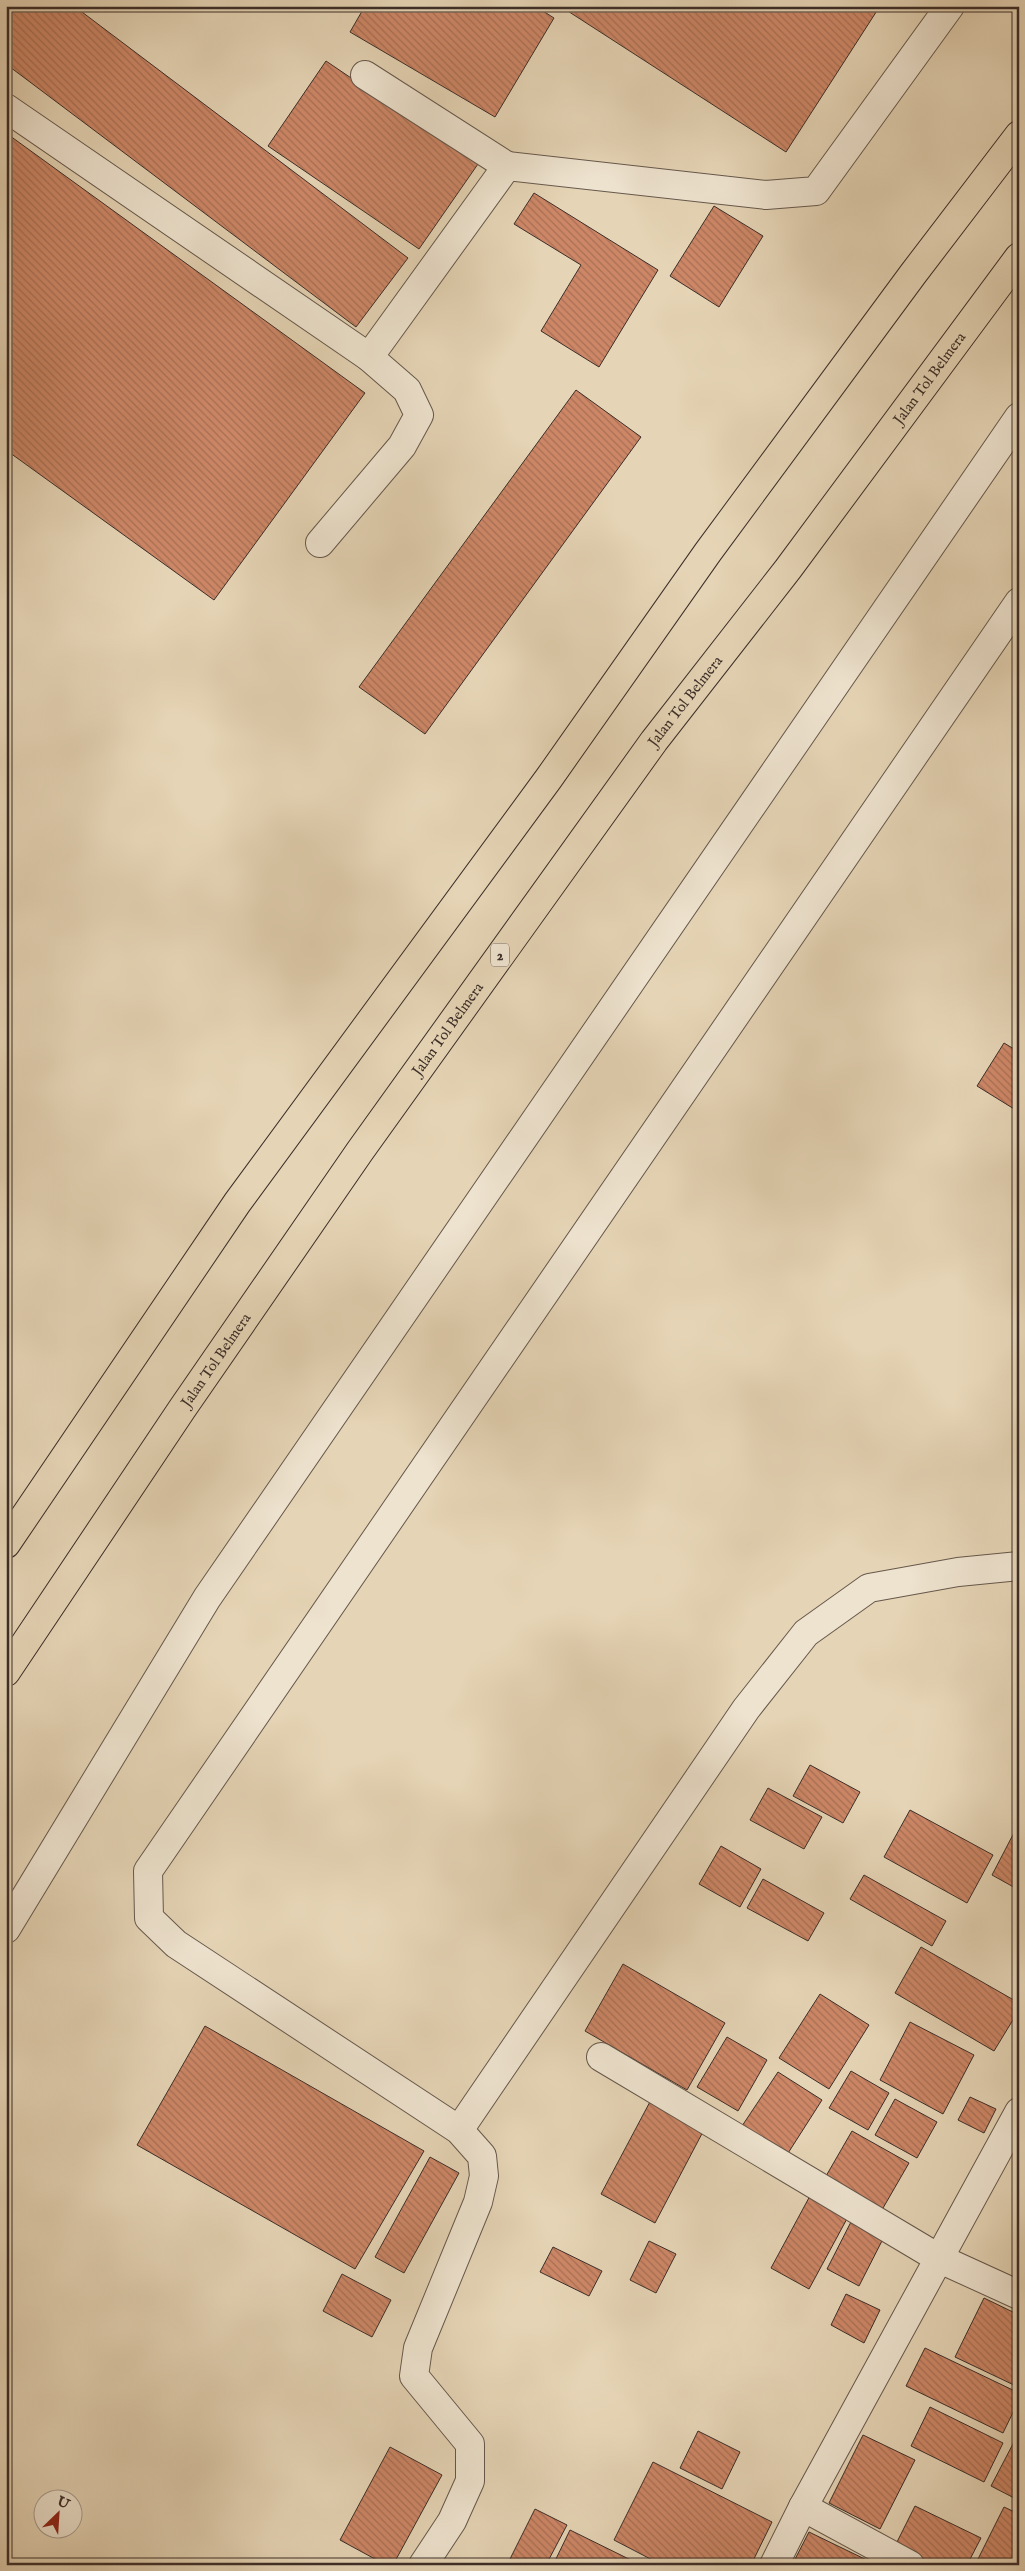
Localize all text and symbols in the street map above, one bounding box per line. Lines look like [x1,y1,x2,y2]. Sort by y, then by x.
street label: Jalan Tol Belmera [888,328,971,430]
street label: Jalan Tol Belmera [643,652,727,752]
road number: 2 [491,944,509,966]
street label: Jalan Tol Belmera [407,978,488,1081]
street label: Jalan Tol Belmera [176,1309,256,1413]
north arrow [32,2488,82,2538]
text: U [53,2492,73,2514]

